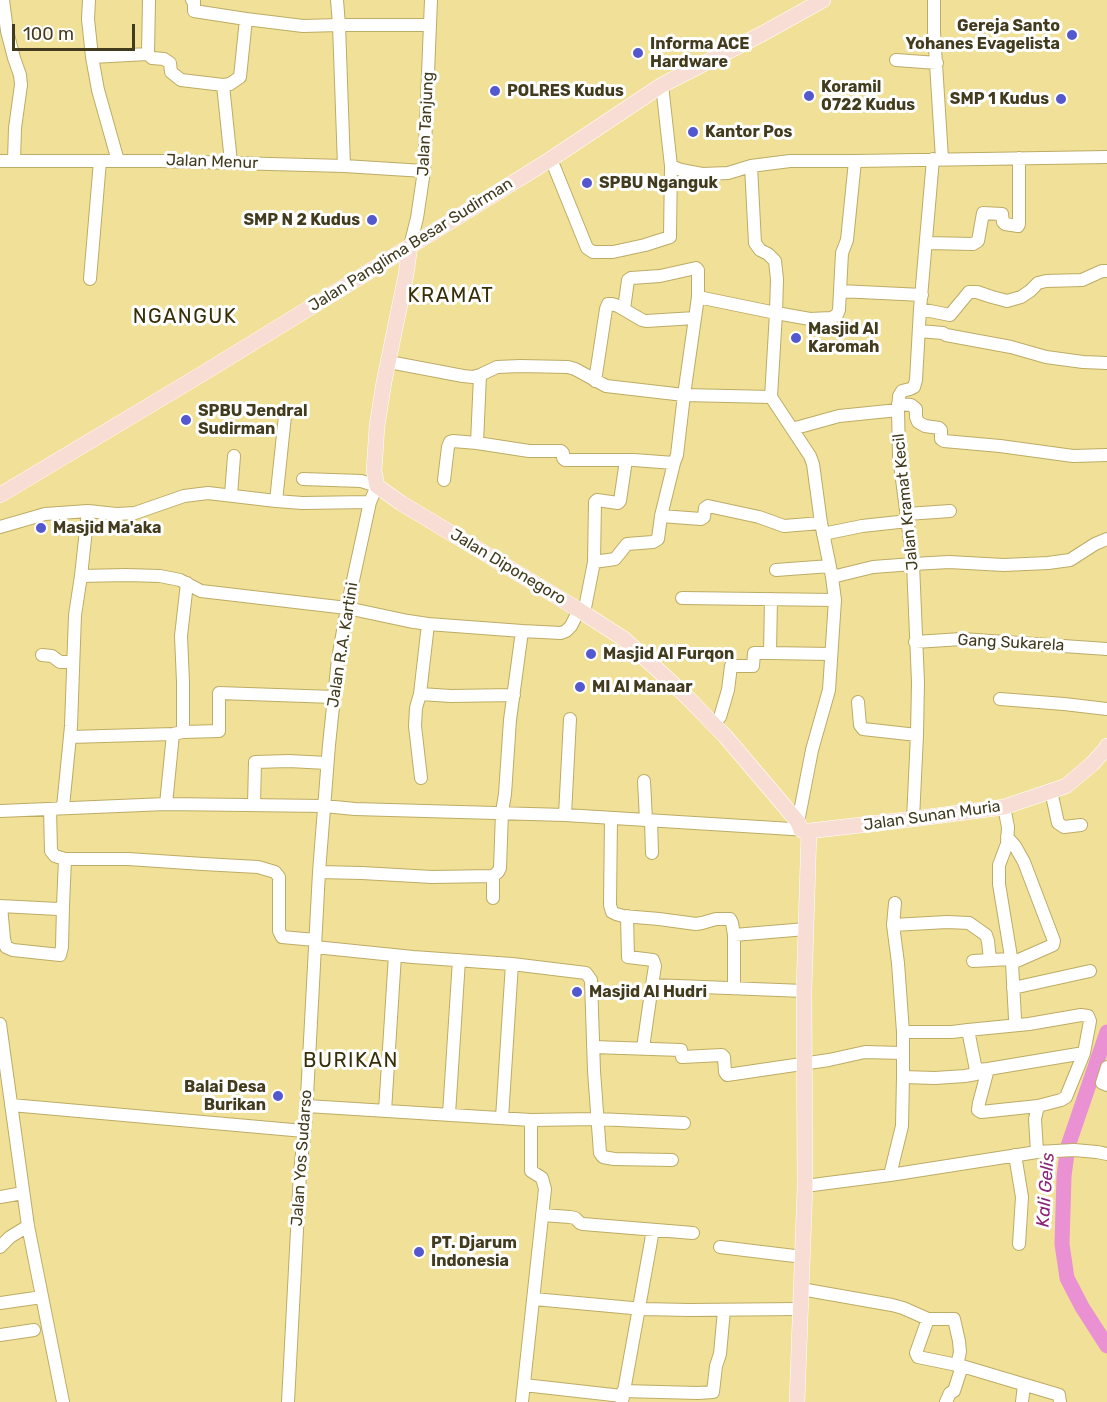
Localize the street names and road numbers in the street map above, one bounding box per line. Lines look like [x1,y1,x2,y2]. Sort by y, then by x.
street label: Jalan Tanjung [414,71,438,177]
street label: Jalan Menur [166,151,258,173]
street label: Jalan Panglima Besar Sudirman [306,174,516,316]
street label: Jalan Kramat Kecil [889,433,923,571]
street label: Jalan Diponegoro [447,525,569,609]
street label: Jalan R.A. Kartini [324,581,362,709]
street label: Gang Sukarela [957,631,1065,655]
street label: Jalan Sunan Muria [862,797,1002,835]
street label: Jalan Yos Sudarso [288,1089,316,1227]

